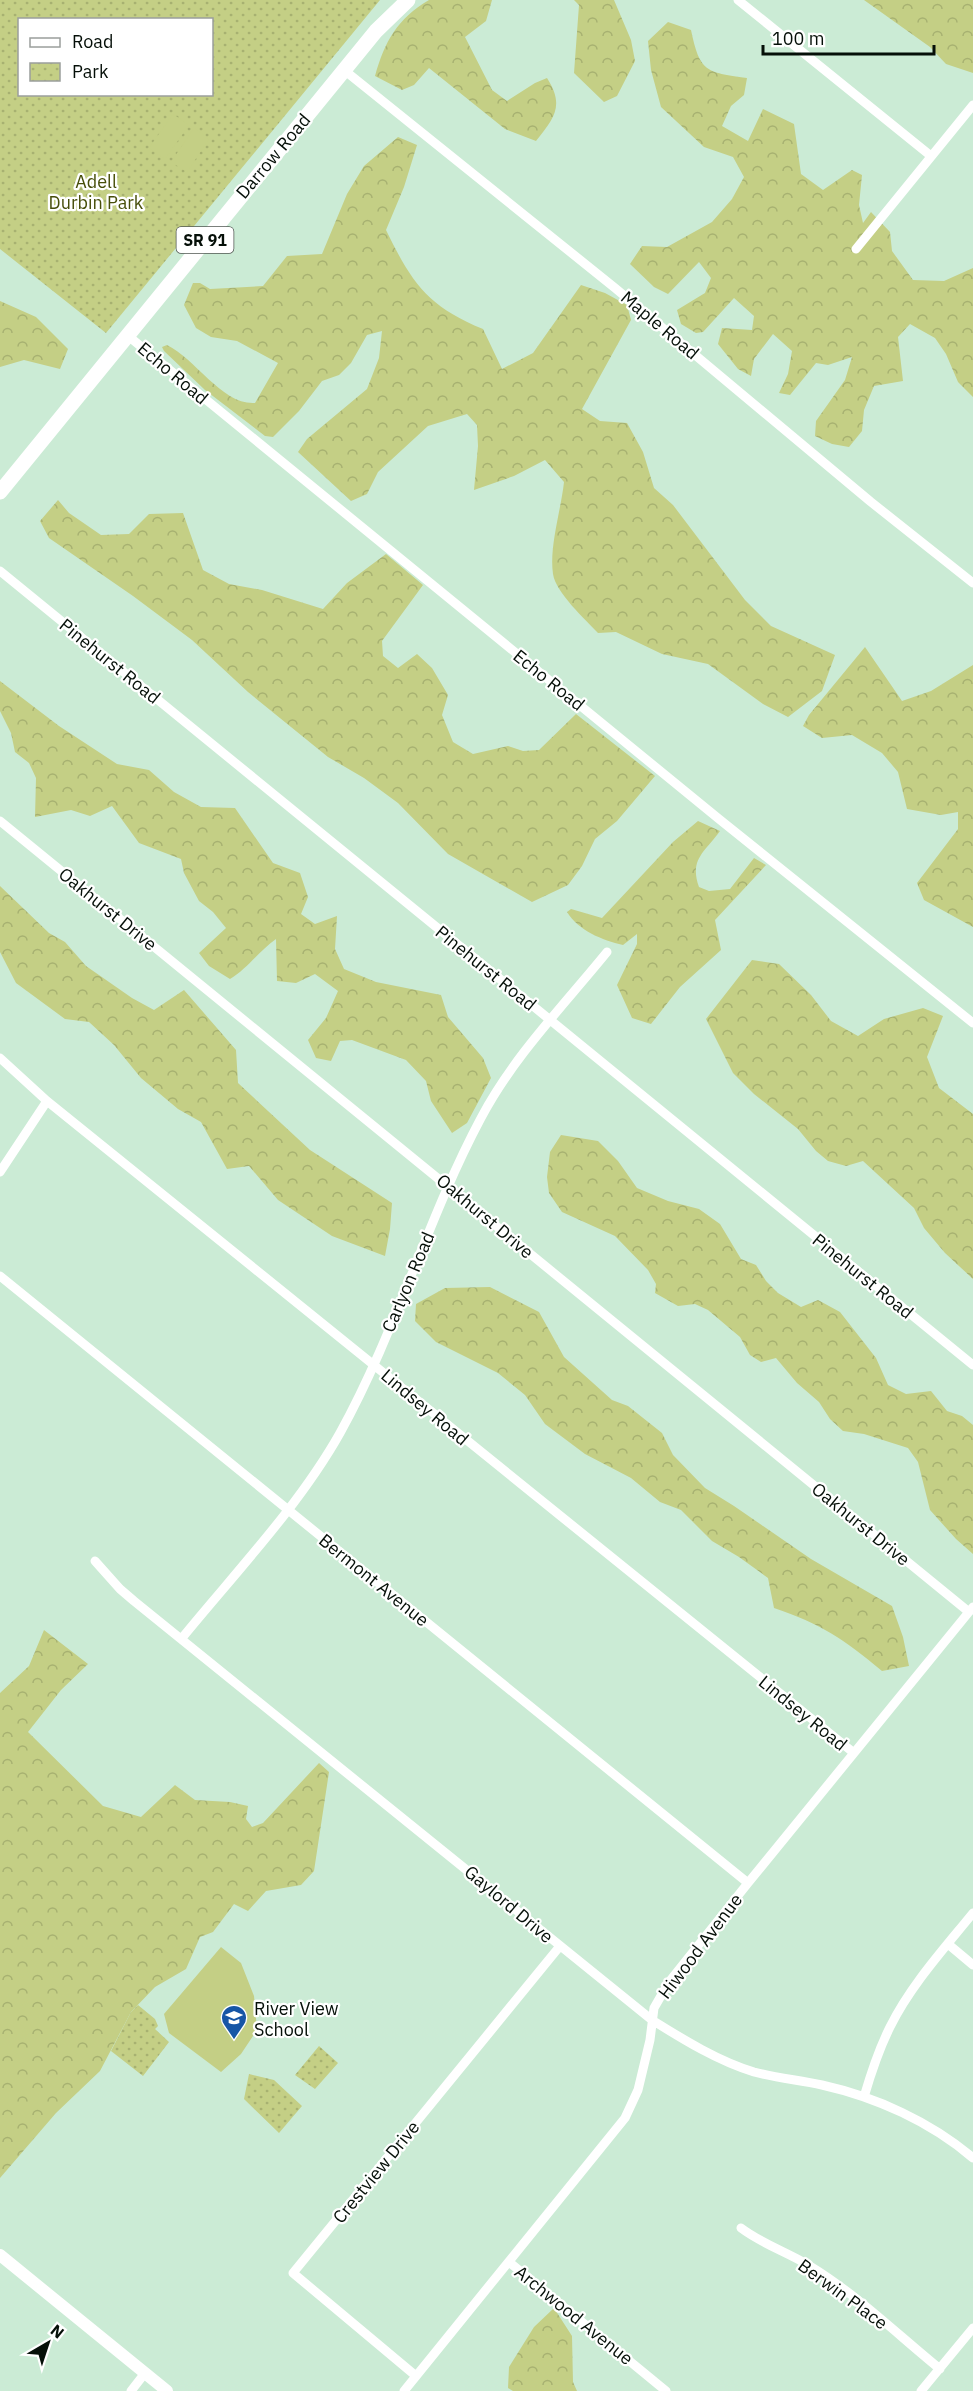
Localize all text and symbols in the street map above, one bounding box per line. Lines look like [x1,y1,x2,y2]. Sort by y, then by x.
legend [18,18,213,96]
scale bar [763,18,934,56]
text: 100 m [772,27,824,50]
text: Road [72,30,113,53]
text: Park [72,60,109,83]
street label: Darrow Road [231,109,315,203]
park label: Adell Durbin Park [49,170,144,214]
road number: SR 91 [176,227,234,253]
street label: Maple Road [616,286,704,364]
street label: Echo Road [133,337,213,409]
street label: Pinehurst Road [55,613,165,709]
street label: Echo Road [509,644,589,716]
street label: Oakhurst Drive [54,862,162,956]
street label: Pinehurst Road [431,920,541,1016]
street label: Oakhurst Drive [432,1169,538,1263]
street label: Carlyon Road [377,1228,439,1336]
street label: Pinehurst Road [808,1228,918,1324]
street label: Lindsey Road [376,1364,474,1450]
street label: Oakhurst Drive [807,1477,915,1571]
street label: Bermont Avenue [314,1529,434,1631]
street label: Lindsey Road [754,1670,852,1756]
street label: Gaylord Drive [460,1860,558,1948]
street label: Hiwood Avenue [653,1889,747,2003]
place label: River View School [254,1997,339,2041]
school or university icon: River View School [219,2003,249,2041]
street label: Crestview Drive [328,2116,425,2228]
street label: Berwin Place [794,2254,892,2334]
street label: Archwood Avenue [510,2260,638,2370]
north arrow [18,2313,78,2373]
text: N [47,2320,68,2343]

